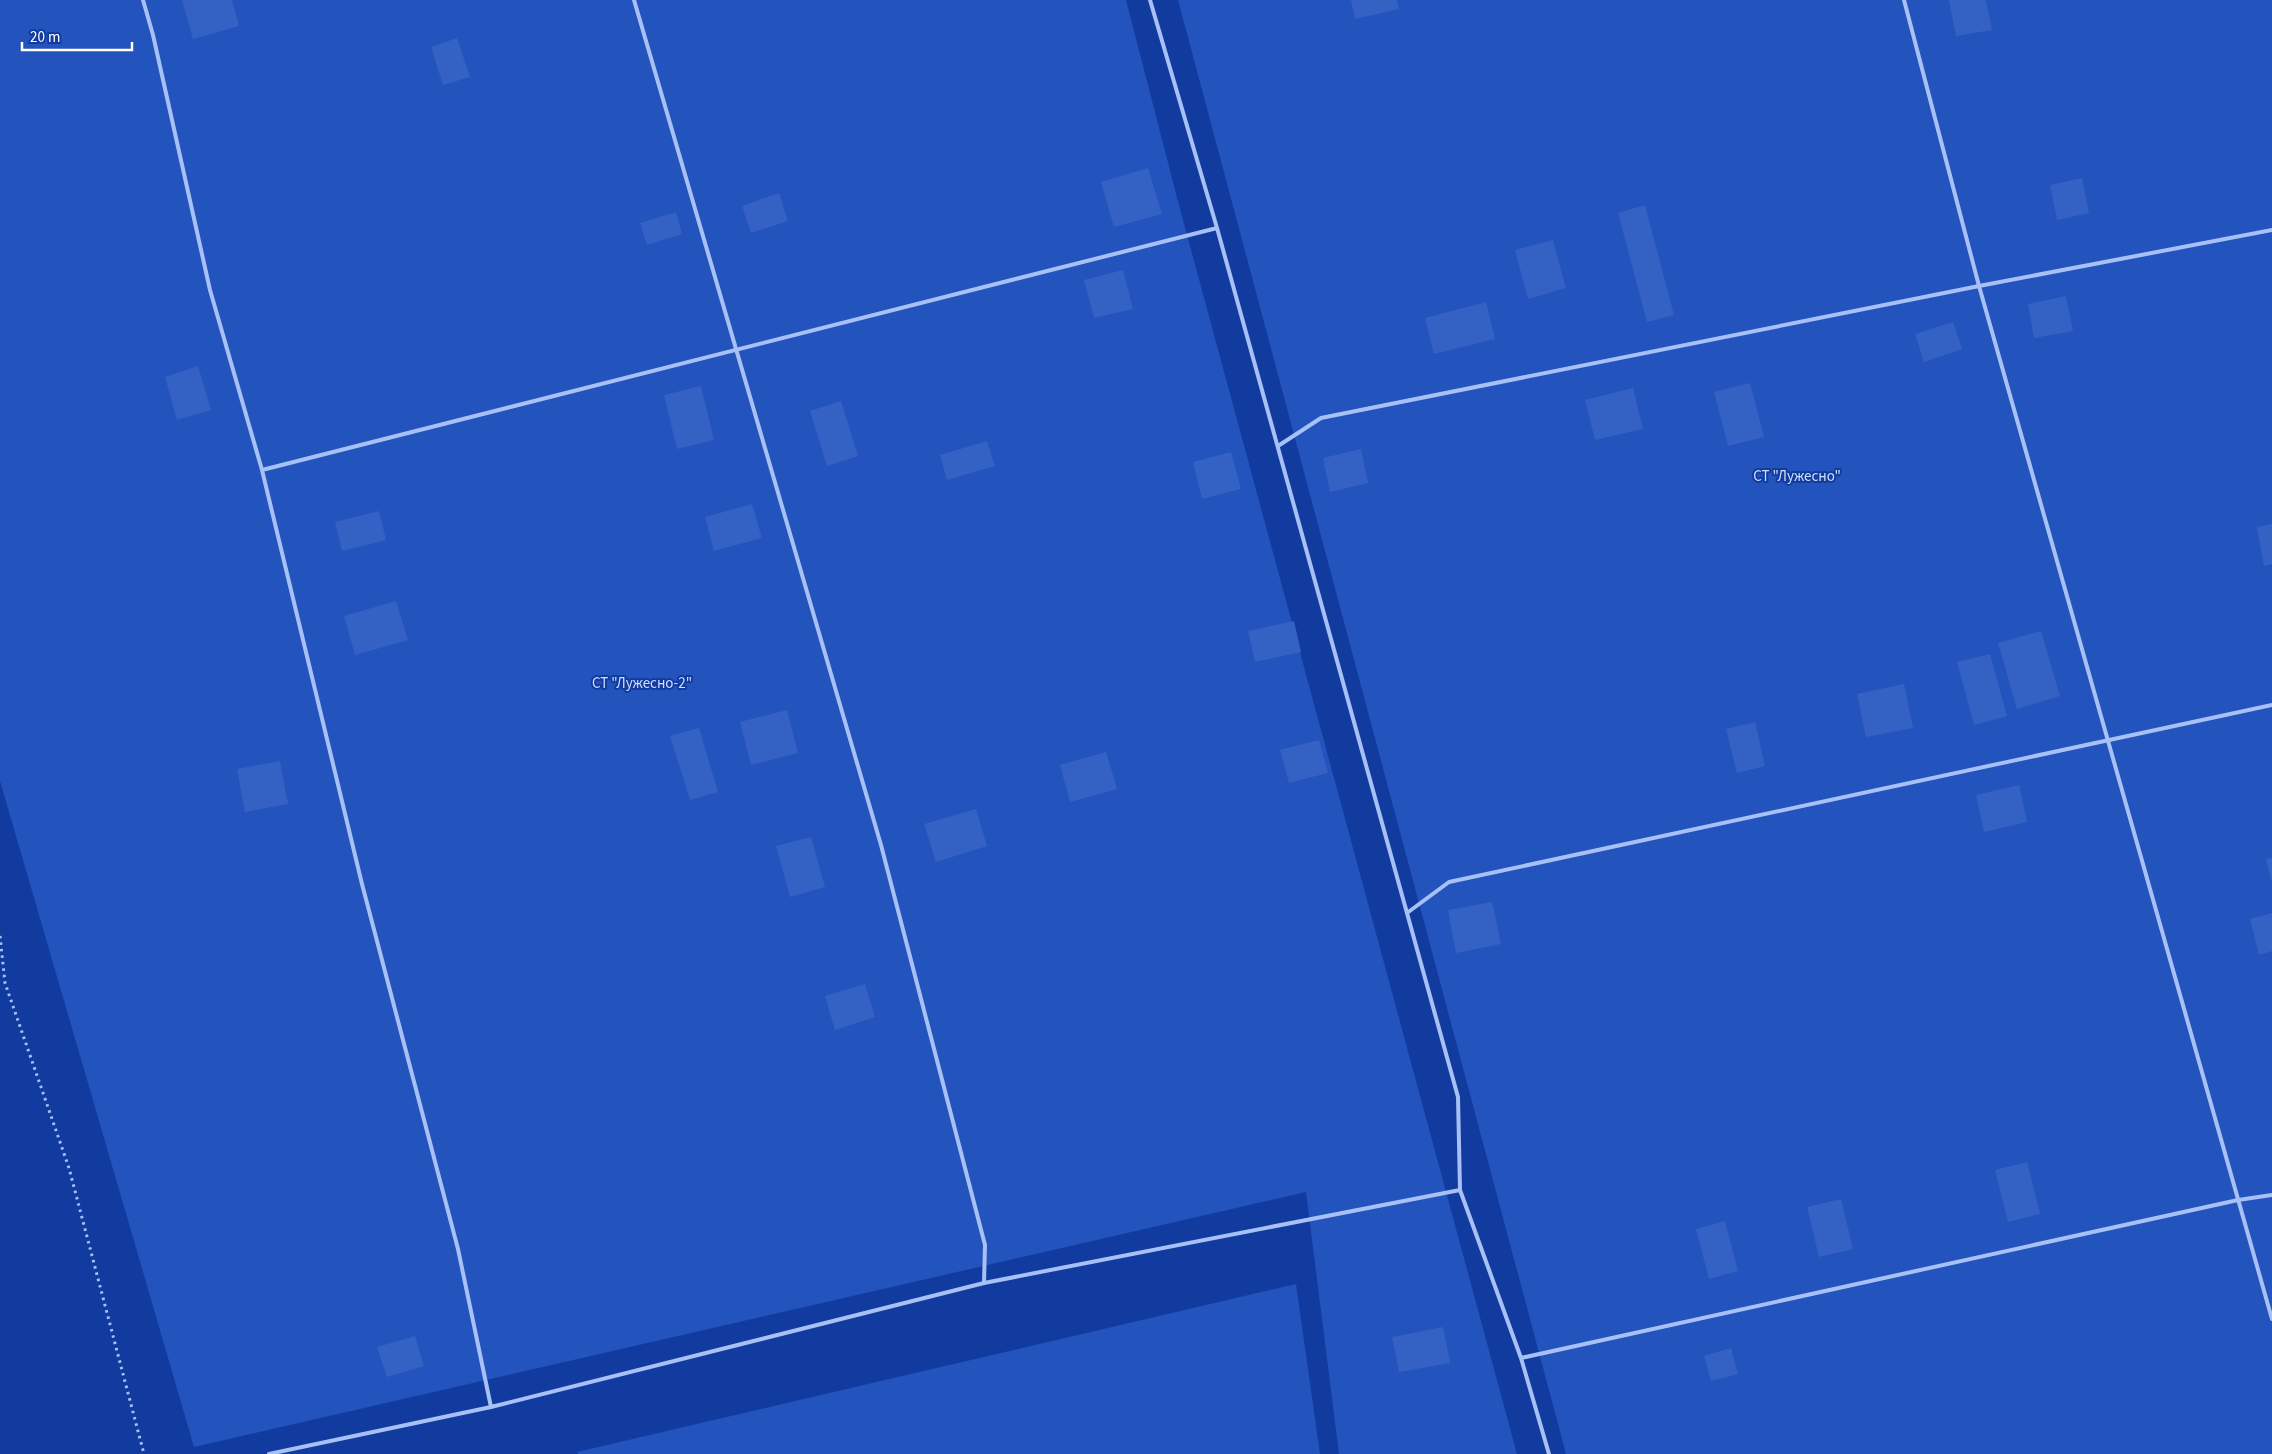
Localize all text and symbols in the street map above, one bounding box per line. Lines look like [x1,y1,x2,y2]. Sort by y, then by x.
scale bar [22,20,132,52]
text: 20 m [30,27,60,48]
park label: СТ "Лужесно" [1753,466,1841,487]
park label: СТ "Лужесно-2" [592,673,692,694]

